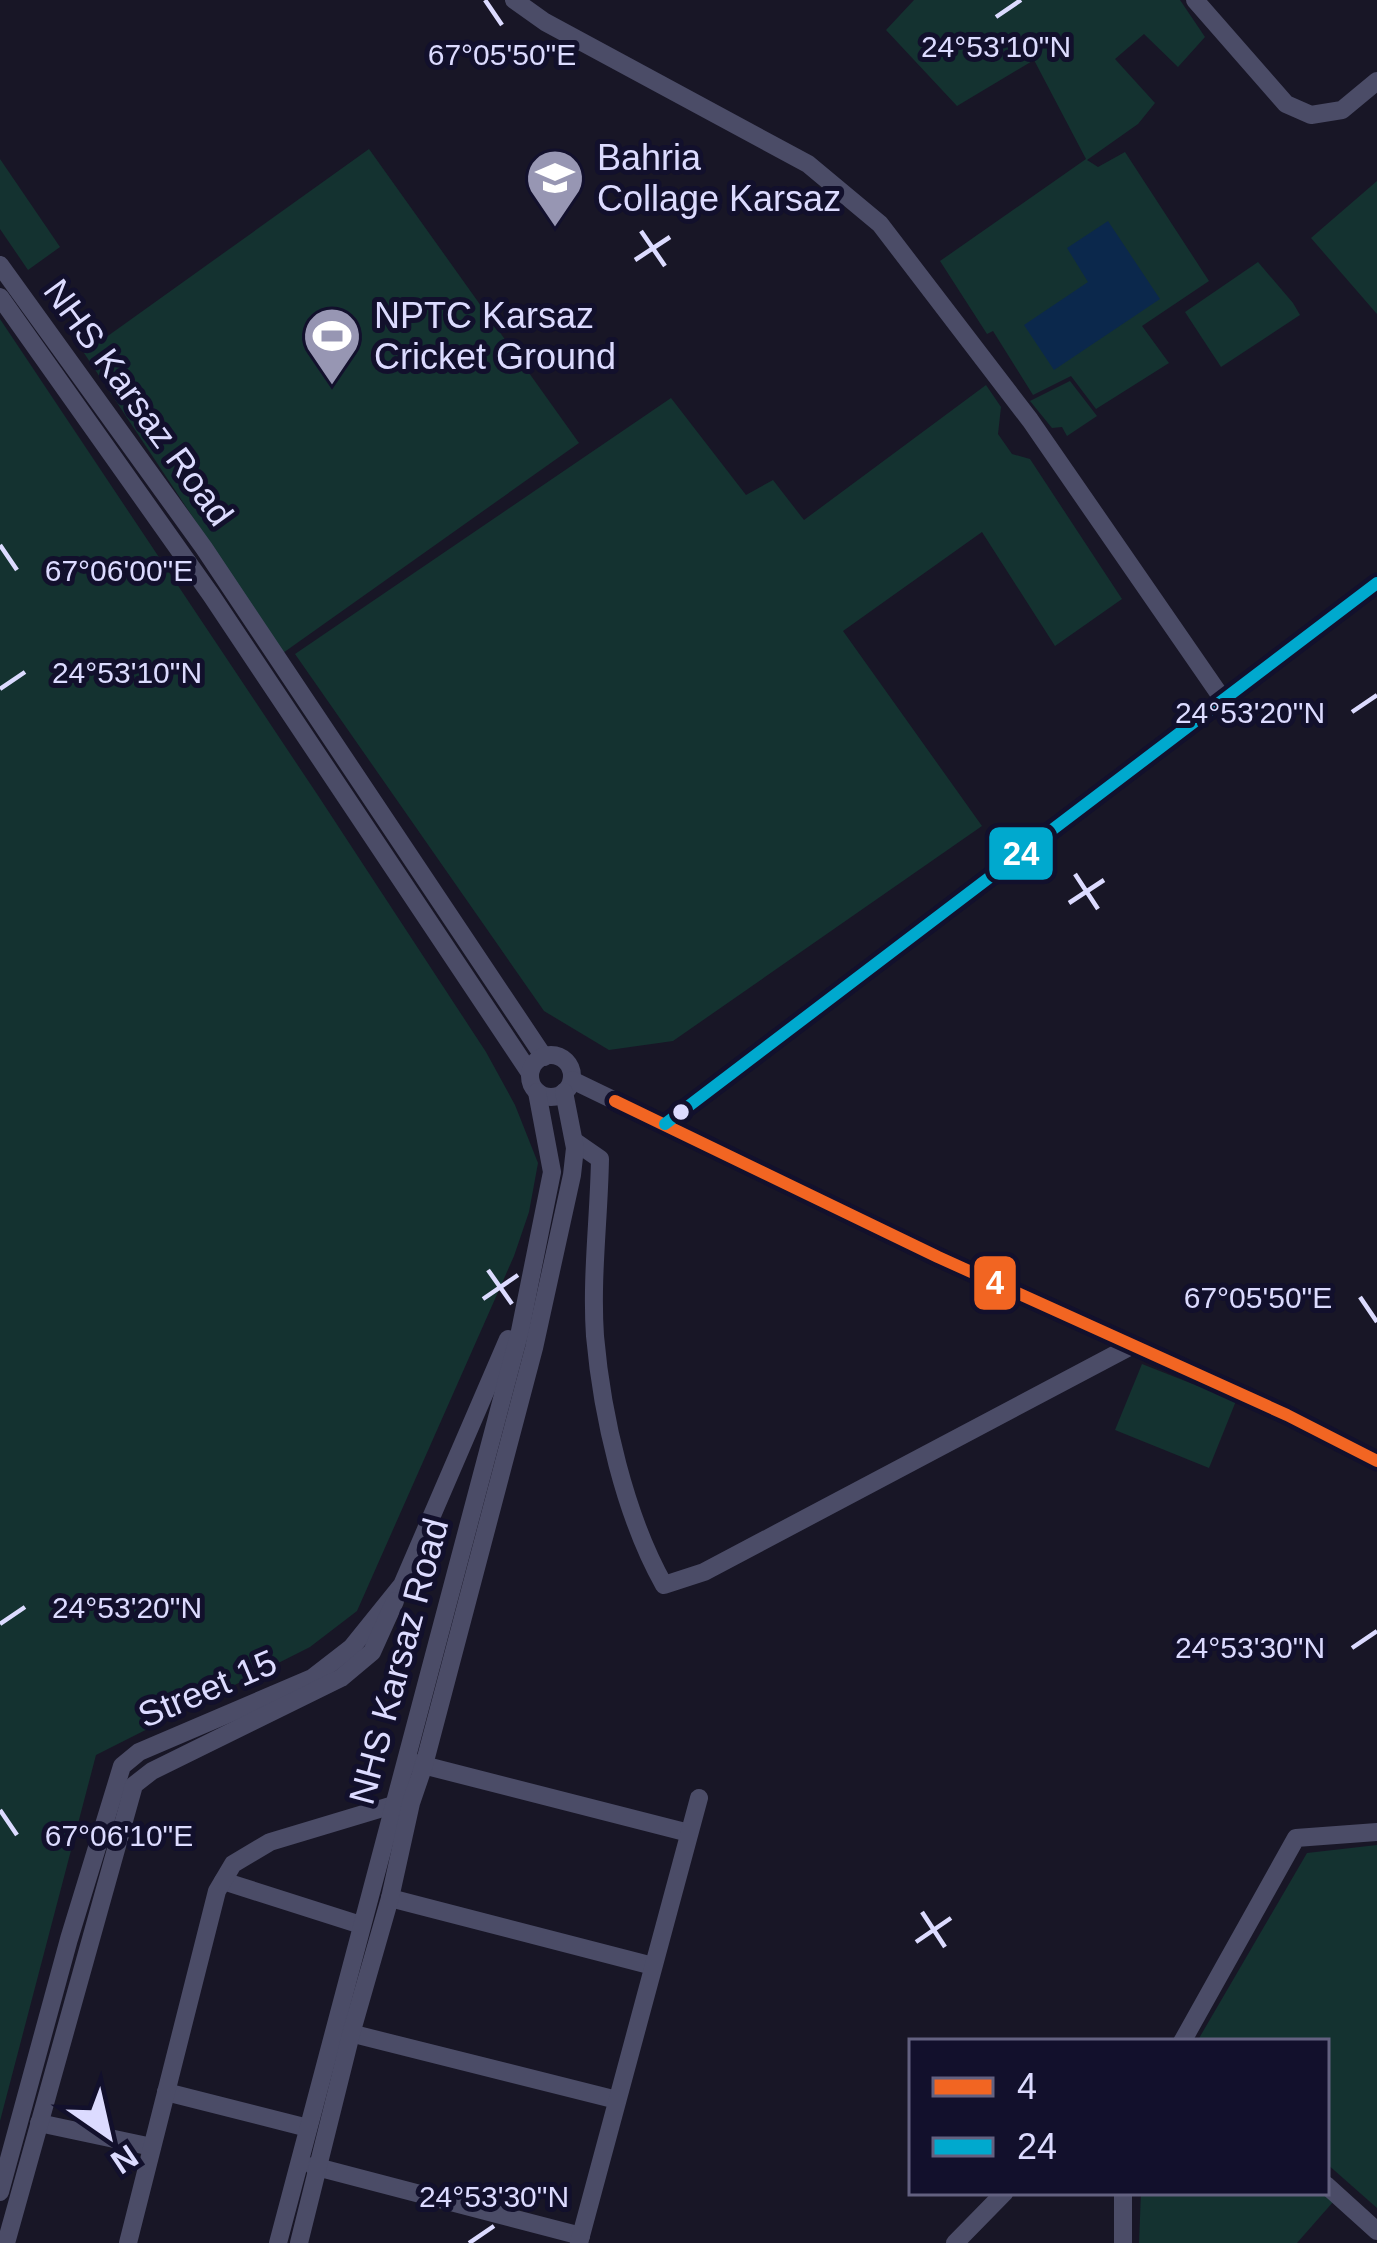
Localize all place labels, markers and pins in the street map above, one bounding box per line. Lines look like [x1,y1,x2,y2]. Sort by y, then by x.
place label: Bahria Collage Karsaz [597,137,841,219]
school or university icon: Bahria Collage Karsaz [524,147,586,229]
place label: NPTC Karsaz Cricket Ground [374,295,616,377]
sports icon: NPTC Karsaz Cricket Ground [301,305,363,387]
unlabelled marker [670,1101,692,1123]

